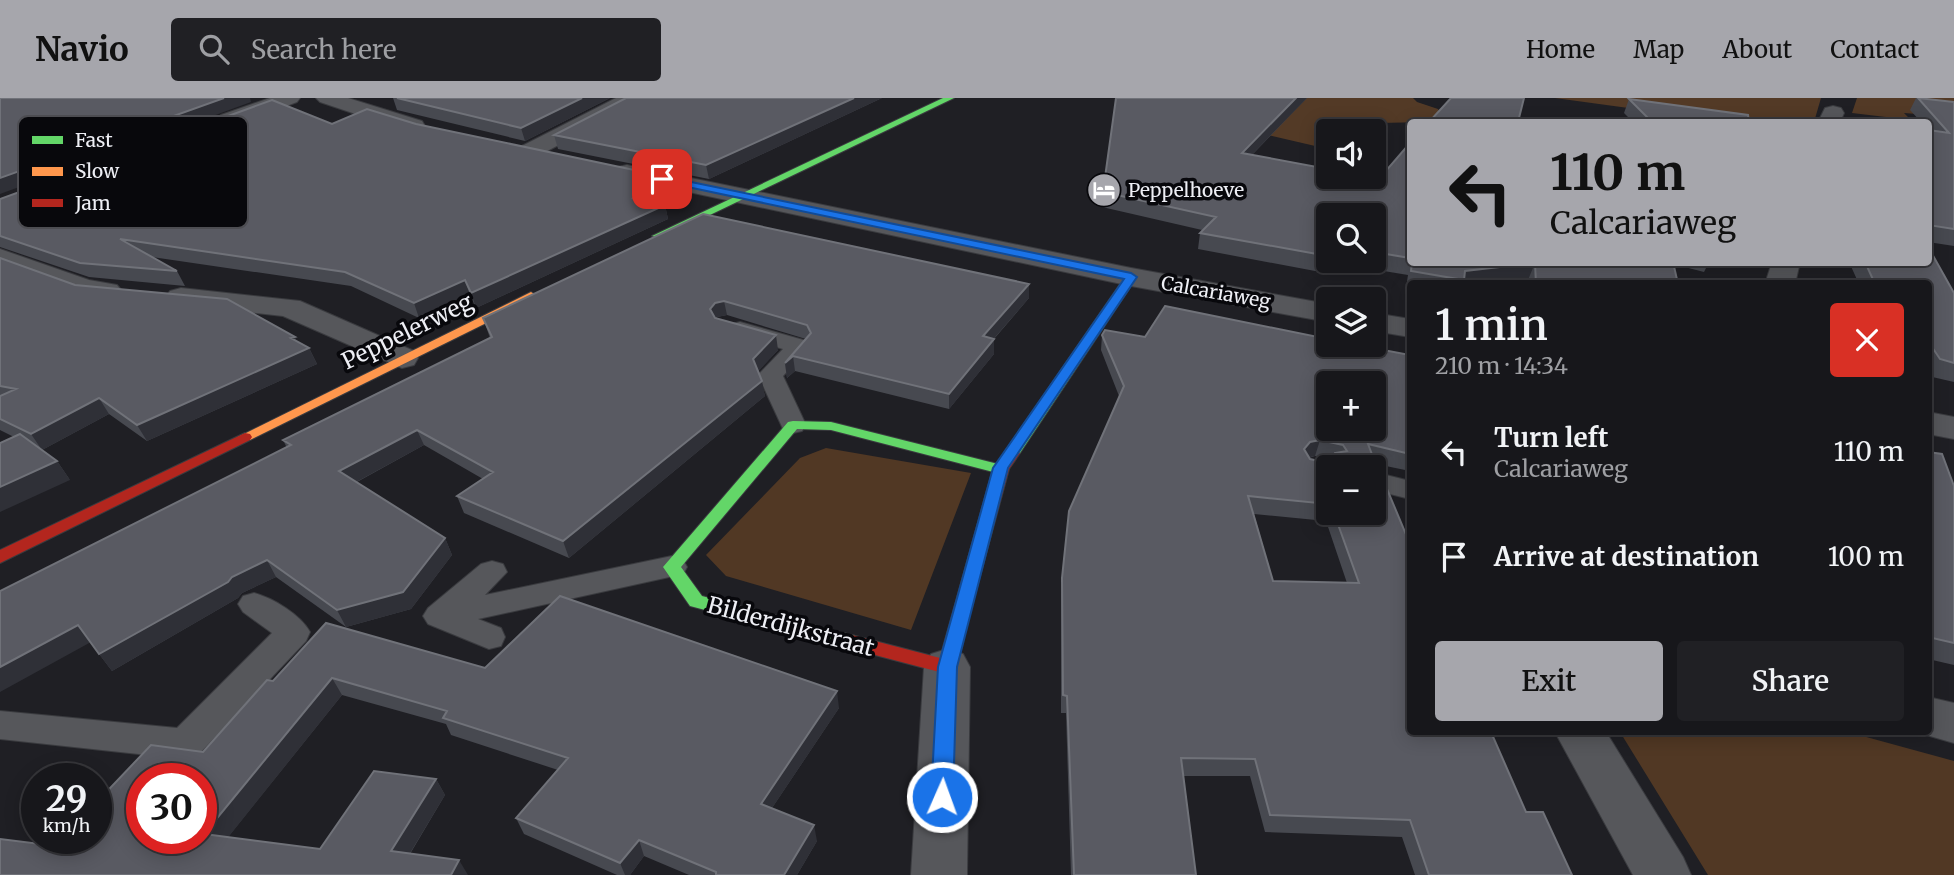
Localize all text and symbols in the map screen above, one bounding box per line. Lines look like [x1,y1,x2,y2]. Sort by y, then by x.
search box [171,18,661,81]
text: Navio [35,29,129,70]
icon: search [195,30,233,68]
text: Search here [251,33,396,66]
text: Home [1526,34,1595,65]
text: Map [1633,34,1684,65]
text: About [1722,34,1792,65]
text: Contact [1830,34,1919,65]
legend [18,116,248,228]
map controls [1316,119,1386,525]
button: sound [1316,119,1386,189]
text: Fast [75,128,113,152]
text: 110 m [1550,142,1685,203]
icon: left [1435,147,1526,238]
pin [632,149,692,209]
text: Slow [75,159,120,183]
icon: arrive [643,160,681,198]
hotel icon: Peppelhoeve [1085,171,1123,209]
place label: Peppelhoeve [1128,178,1244,202]
text: Jam [74,191,111,215]
button: search [1316,203,1386,273]
text: Calcariaweg [1550,203,1736,243]
street label: Calcariaweg [1159,271,1273,314]
street label: Peppelerweg [337,287,478,375]
button: layers [1316,287,1386,357]
text: 1 min [1435,299,1548,351]
button: close [1830,303,1904,377]
text: 210 m · 14:34 [1435,351,1568,380]
button: + [1316,371,1386,441]
text: Turn left [1494,421,1608,454]
icon: left [1435,433,1473,471]
text: 110 m [1834,435,1904,468]
text: Calcariaweg [1494,454,1628,483]
button: − [1316,455,1386,525]
icon: arrive [1435,538,1473,576]
text: Arrive at destination [1494,540,1759,573]
text: 100 m [1828,540,1904,573]
street label: Bilderdijkstraat [704,590,878,662]
button: Exit [1435,641,1663,721]
button: Share [1677,641,1904,721]
position arrow [905,760,979,834]
speed limit sign: 30 [126,763,217,854]
text: 29 [46,777,87,821]
text: km/h [43,814,90,837]

